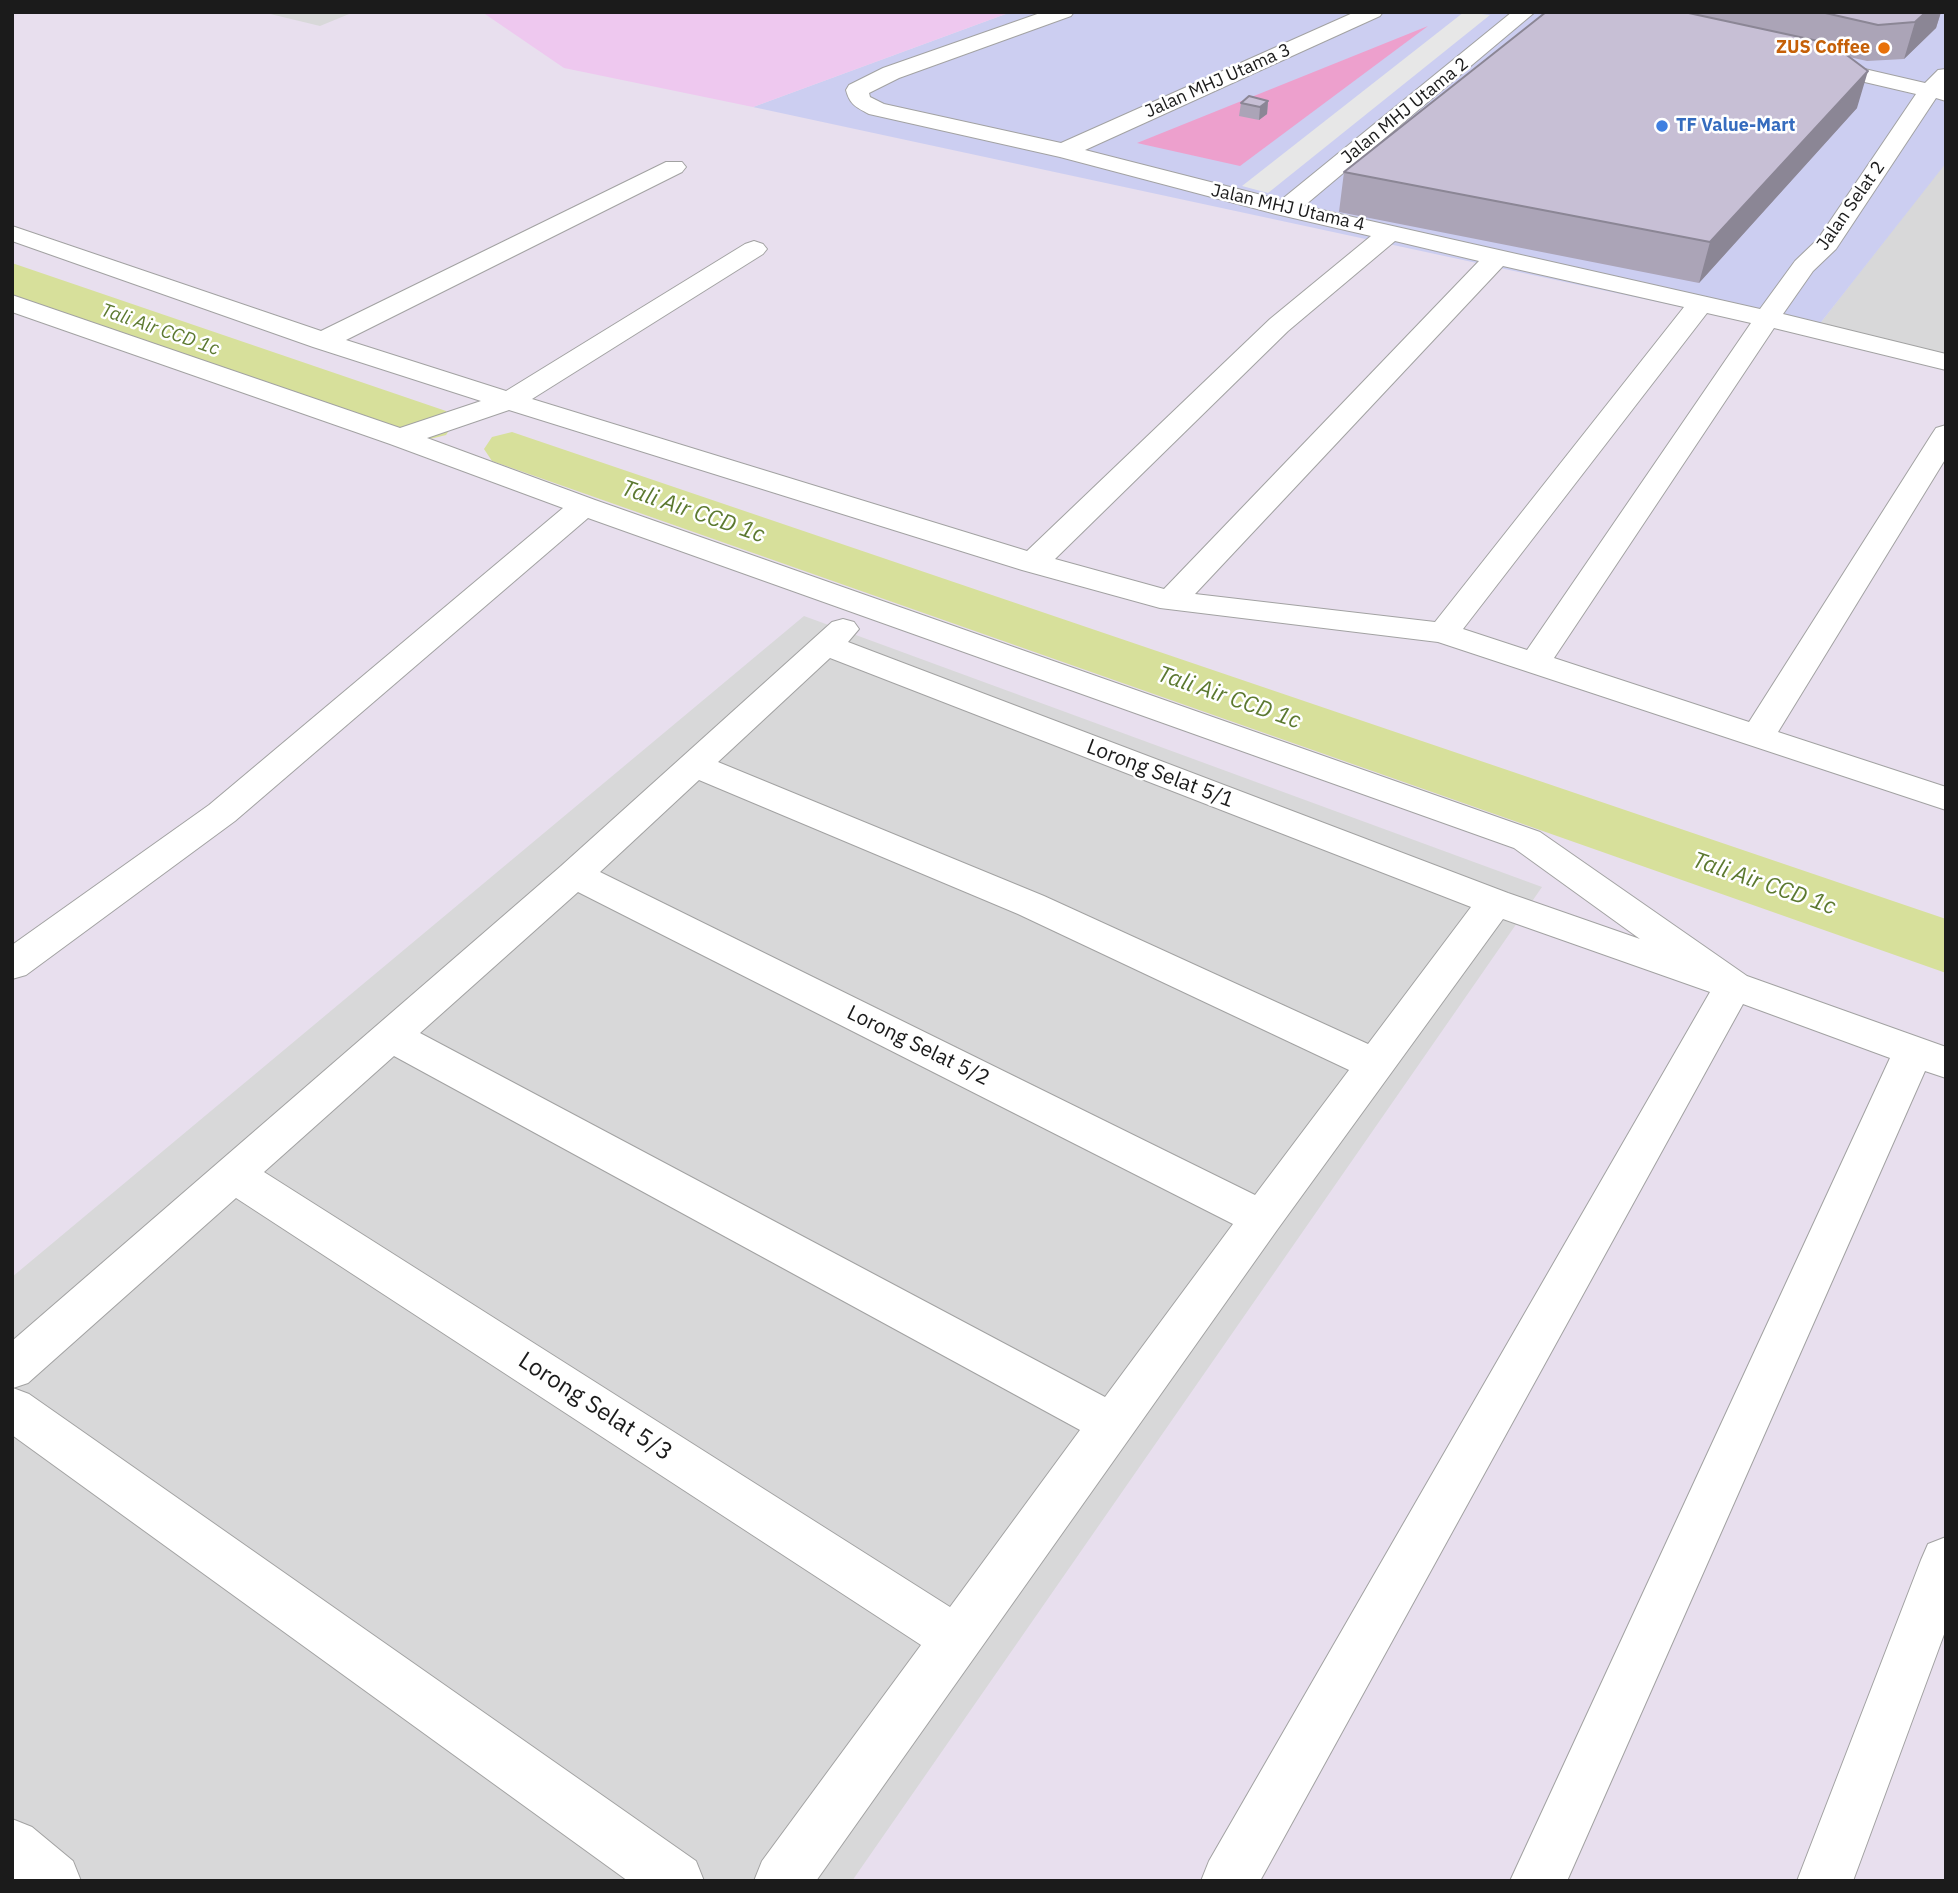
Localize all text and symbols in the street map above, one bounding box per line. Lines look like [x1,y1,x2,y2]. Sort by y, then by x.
place label: ZUS Coffee [1776,37,1870,59]
street label: Jalan MHJ Utama 3 [1142,39,1294,123]
marker: ZUS Coffee [1876,40,1892,56]
street label: Jalan MHJ Utama 2 [1337,53,1473,169]
place label: TF Value-Mart [1676,115,1795,137]
marker: TF Value-Mart [1654,118,1670,134]
street label: Jalan Selat 2 [1812,157,1890,255]
street label: Jalan MHJ Utama 4 [1209,180,1367,236]
water label: Tali Air CCD 1c [98,299,222,361]
water label: Tali Air CCD 1c [618,475,768,549]
water label: Tali Air CCD 1c [1154,661,1304,735]
street label: Lorong Selat 5/1 [1083,734,1237,814]
water label: Tali Air CCD 1c [1689,847,1839,921]
street label: Lorong Selat 5/2 [843,1001,993,1091]
street label: Lorong Selat 5/3 [513,1346,677,1468]

